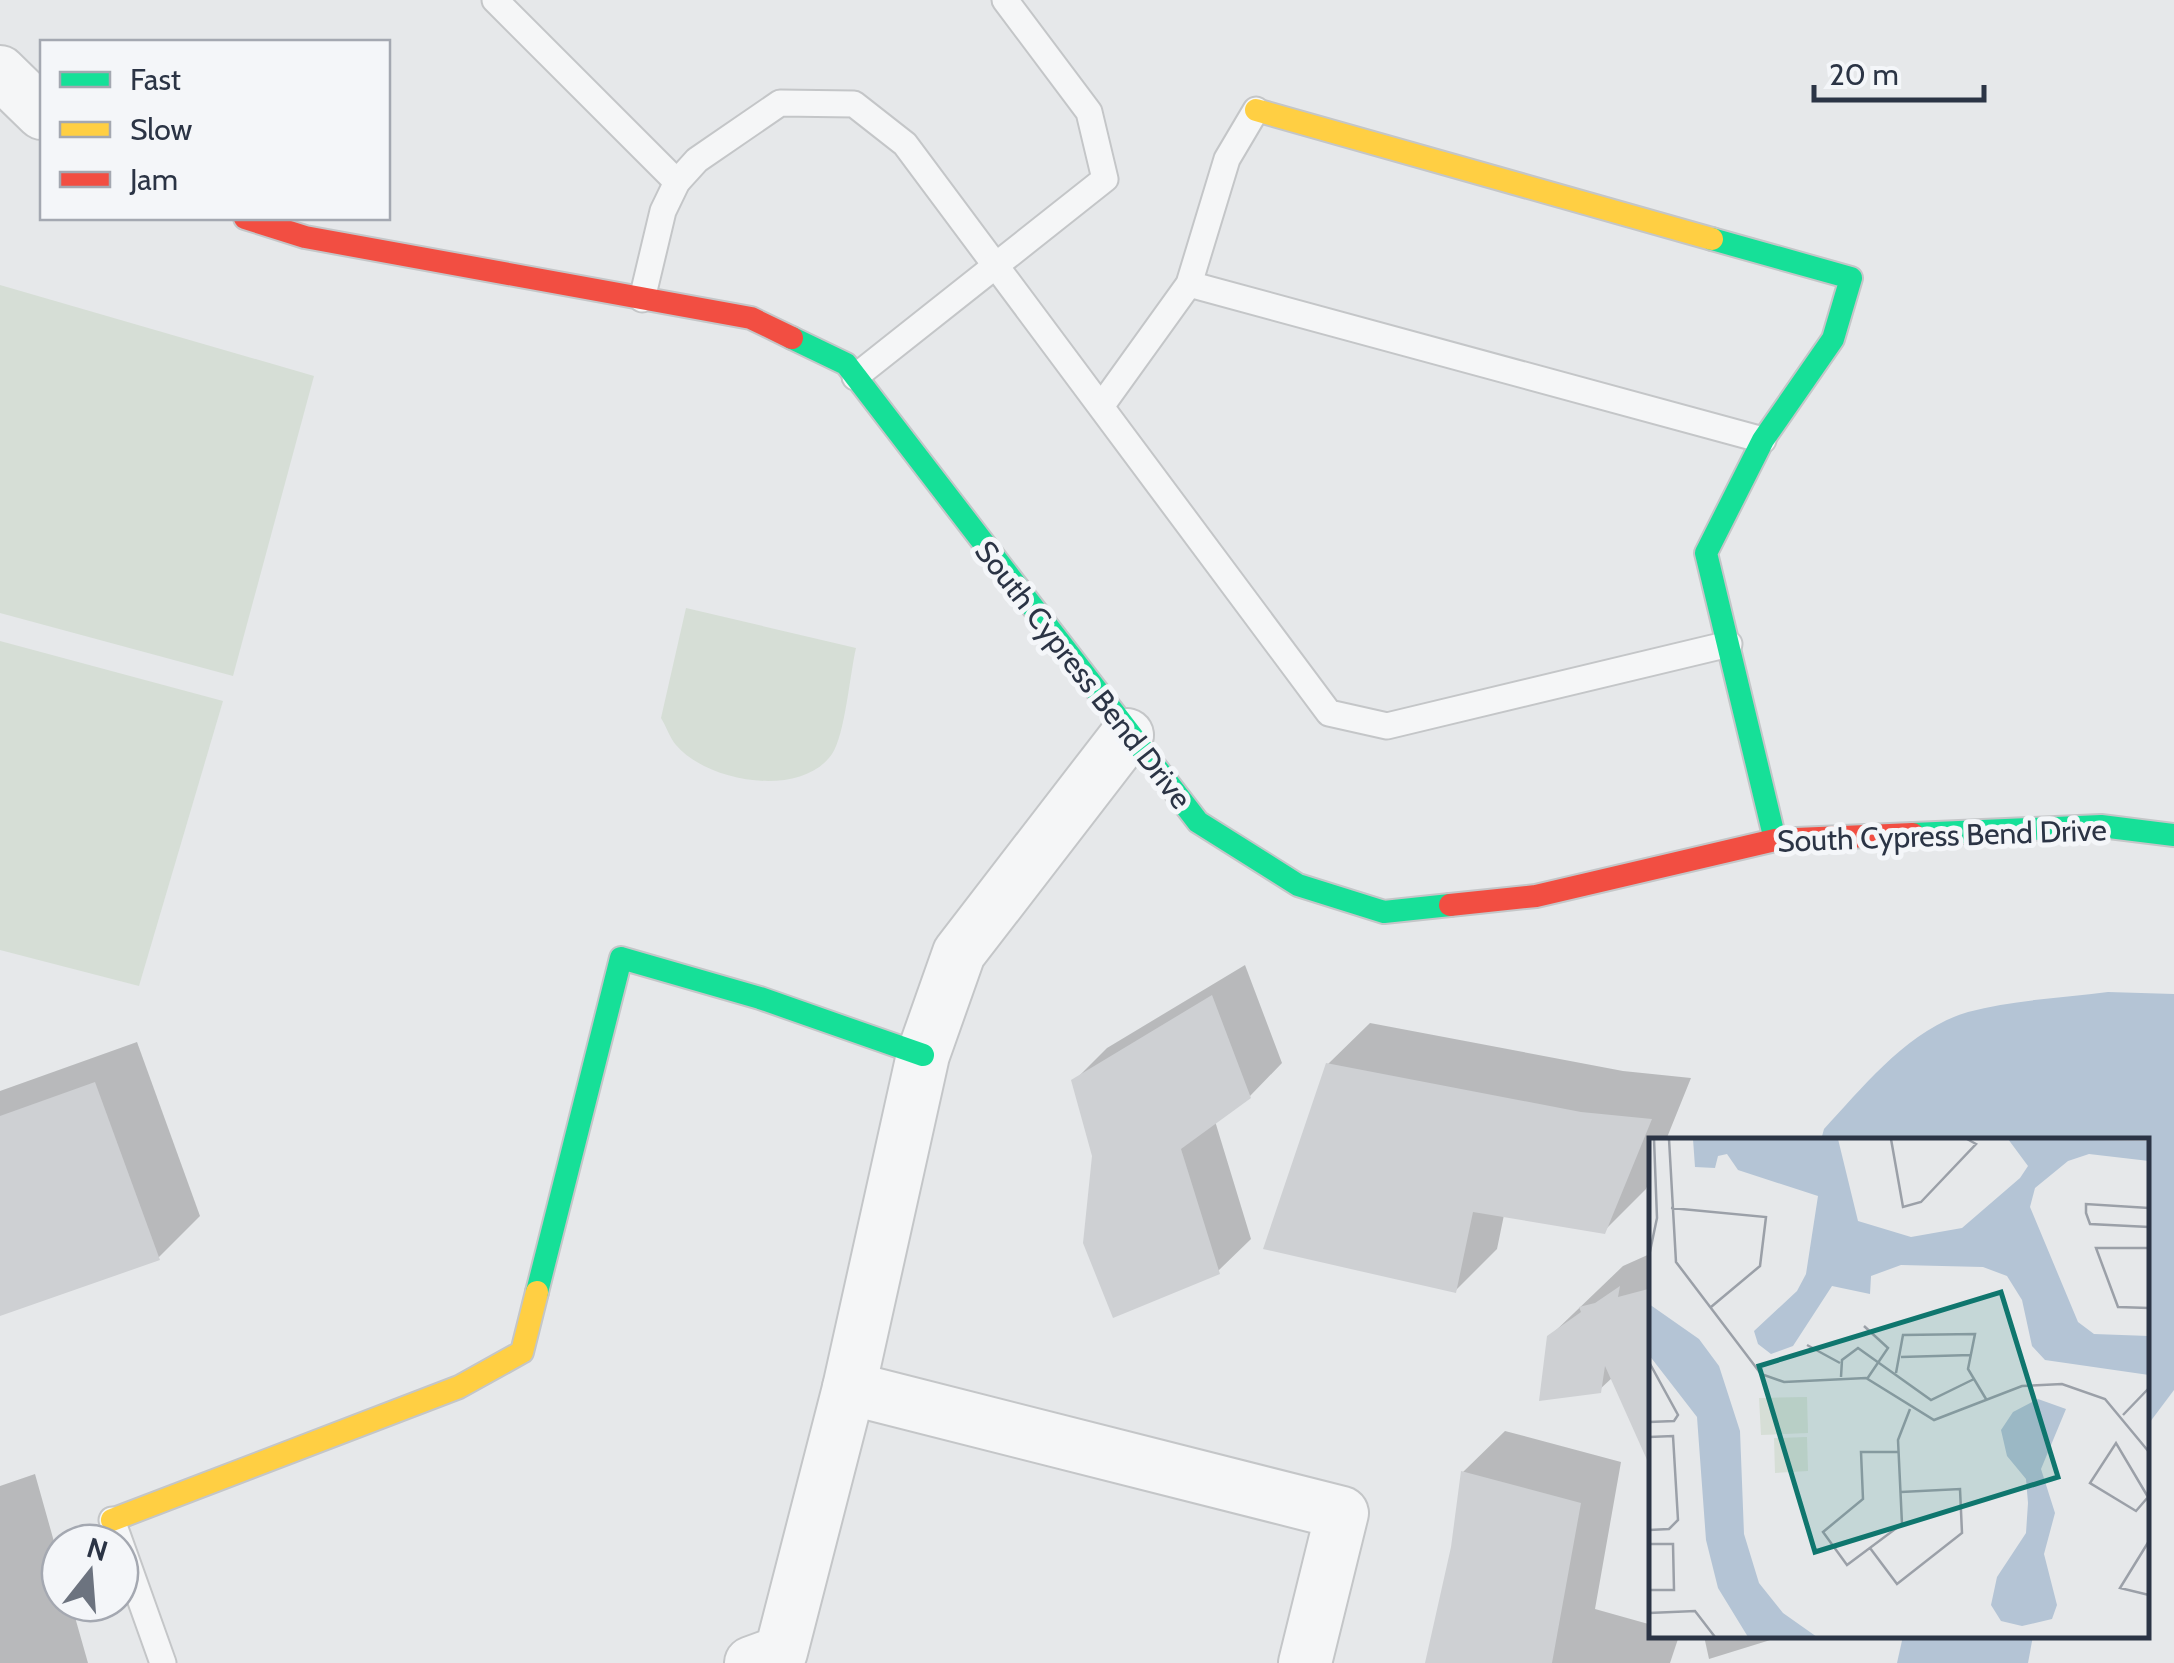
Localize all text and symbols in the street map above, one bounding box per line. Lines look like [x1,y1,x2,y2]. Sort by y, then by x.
legend [40,40,390,220]
scale bar [1814,40,1984,102]
text: 20 m [1829,56,1899,93]
text: Fast [130,61,181,98]
text: Slow [130,111,193,148]
text: Jam [129,161,178,198]
street label: South Cypress Bend Drive [967,533,1199,816]
street label: South Cypress Bend Drive [1777,811,2107,860]
inset map [1649,1138,2149,1638]
north arrow [40,1523,140,1623]
text: N [83,1530,112,1568]

